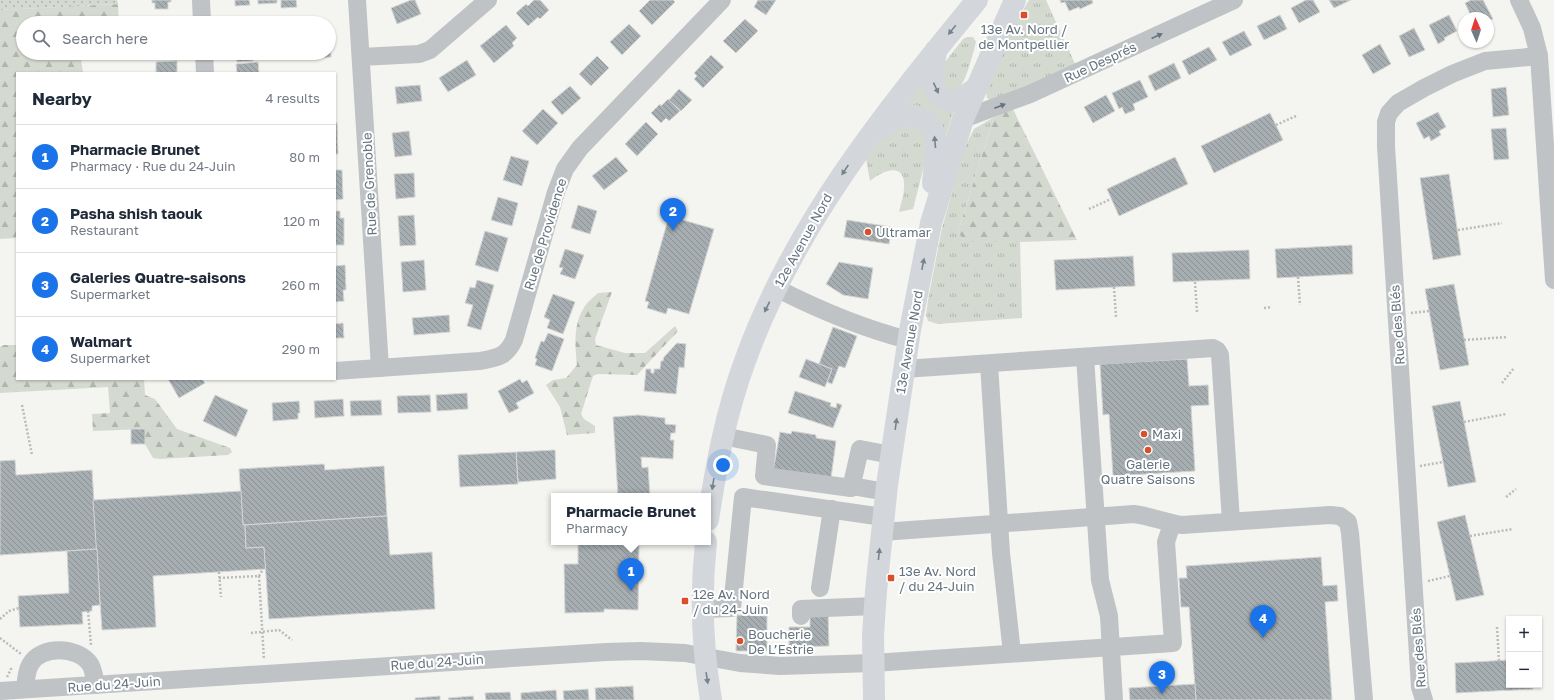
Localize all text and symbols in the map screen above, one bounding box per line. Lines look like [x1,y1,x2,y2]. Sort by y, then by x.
marker: 13e Av. Nord / de Montpellier [1019,10,1029,20]
north arrow [1458,12,1494,48]
search box [16,16,336,60]
place label: 13e Av. Nord / de Montpellier [979,21,1069,52]
one-way arrow [948,25,957,36]
icon: search [30,27,52,49]
text: Search here [62,29,148,47]
one-way arrow [1151,33,1162,39]
street label: Rue Després [1061,38,1139,86]
one-way arrow [933,83,939,94]
text: Nearby [32,88,92,109]
text: 4 results [266,90,320,106]
one-way arrow [994,103,1006,109]
street label: Rue de Grenoble [358,132,380,236]
one-way arrow [932,136,938,148]
text: Pharmacie Brunet [70,140,200,158]
text: 1 [42,149,48,165]
text: 80 m [289,149,320,165]
text: Pharmacy · Rue du 24-Juin [70,158,236,174]
one-way arrow [841,165,849,175]
street label: Rue de Providence [520,176,570,292]
street label: 12e Avenue Nord [771,190,835,290]
pin: 2 [660,198,686,231]
text: Pasha shish taouk [70,204,203,222]
text: 2 [41,213,49,229]
text: 120 m [283,213,320,229]
text: Restaurant [70,222,139,238]
place label: Ultramar [876,224,931,240]
marker: Ultramar [863,227,873,237]
one-way arrow [920,258,926,270]
text: Galeries Quatre-saisons [70,268,246,286]
text: 3 [41,277,49,293]
text: 260 m [282,277,320,293]
street label: Rue des Blés [1386,284,1408,366]
text: Supermarket [70,286,151,302]
street label: 13e Avenue Nord [892,289,926,395]
one-way arrow [764,301,770,313]
text: Walmart [70,332,132,350]
text: 4 [41,341,49,357]
text: 290 m [282,341,320,357]
text: Supermarket [70,350,151,366]
one-way arrow [893,418,899,430]
place label: Maxi [1152,426,1181,442]
marker: Maxi [1139,429,1149,439]
marker: Galerie Quatre Saisons [1143,445,1153,455]
your location [713,455,733,475]
place label: Galerie Quatre Saisons [1101,456,1195,487]
one-way arrow [710,478,716,490]
popup [551,493,711,545]
text: Pharmacie Brunet [566,502,696,520]
text: Pharmacy [566,520,628,536]
one-way arrow [876,548,883,560]
pin: 1 [618,558,644,591]
place label: 13e Av. Nord / du 24-Juin [899,563,976,594]
marker: 13e Av. Nord / du 24-Juin [886,573,896,583]
place label: 12e Av. Nord / du 24-Juin [693,586,770,617]
marker: 12e Av. Nord / du 24-Juin [680,596,690,606]
pin: 4 [1250,605,1276,638]
street label: Rue des Blés [1407,607,1429,689]
map controls [1506,616,1542,688]
button: + [1506,616,1542,652]
place label: Boucherie De L’Estrie [748,626,814,657]
marker: Boucherie De L’Estrie [735,636,745,646]
street label: Rue du 24-Juin [390,651,484,673]
button: − [1506,652,1542,688]
pin: 3 [1149,661,1175,694]
one-way arrow [704,672,710,684]
street label: Rue du 24-Juin [67,673,161,695]

